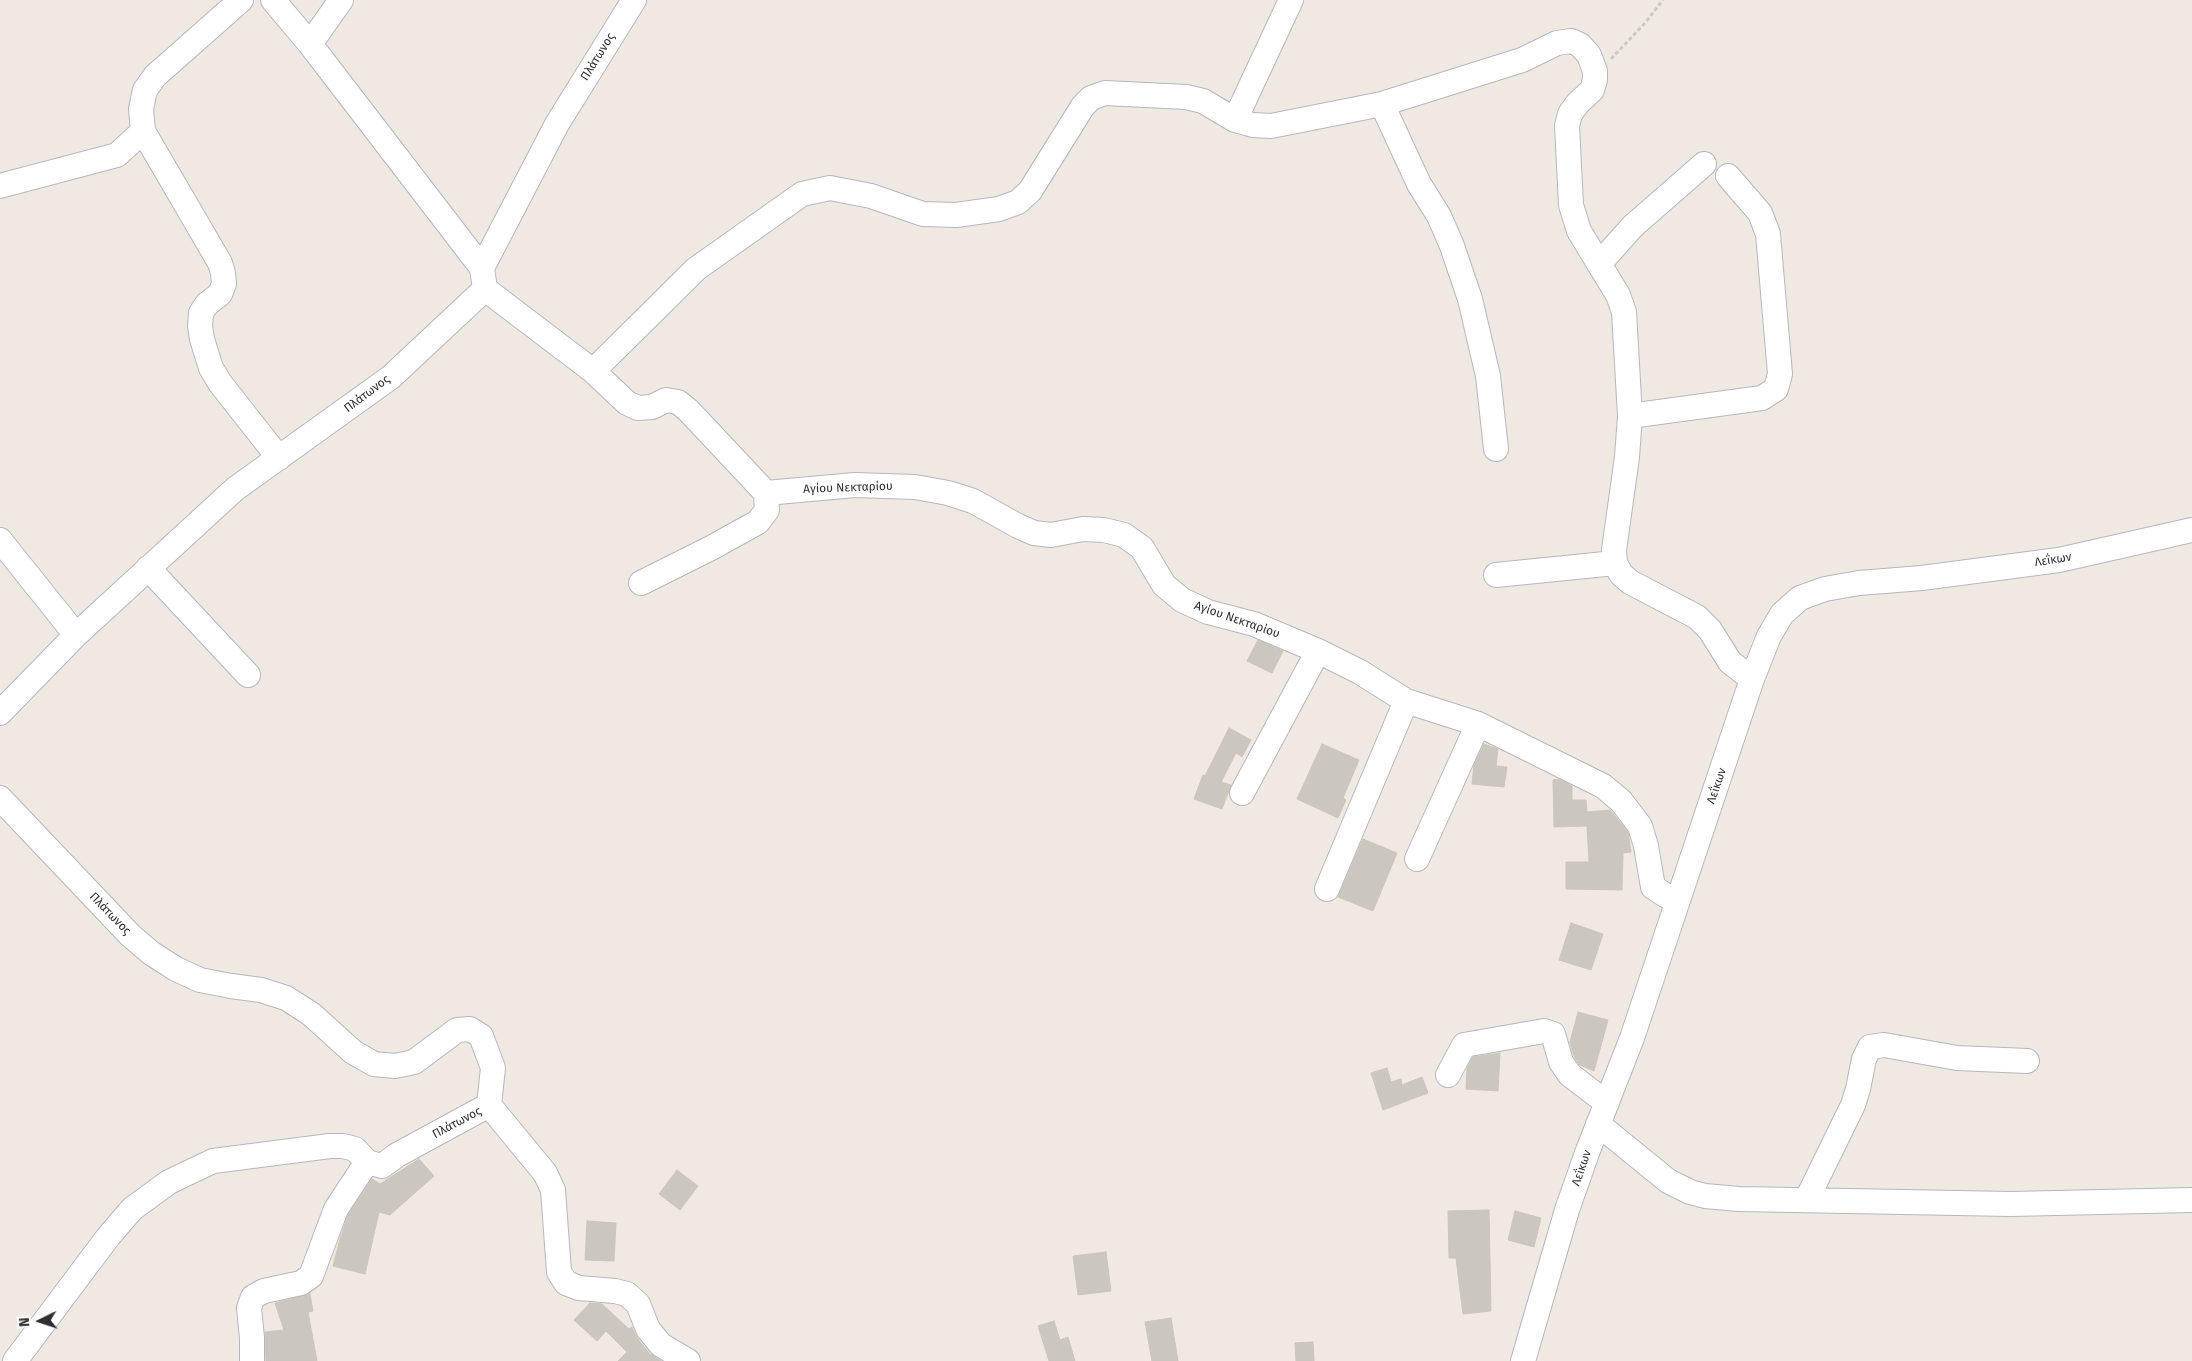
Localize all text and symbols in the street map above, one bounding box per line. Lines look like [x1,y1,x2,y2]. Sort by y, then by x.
street label: Πλάτωνος [578,30,618,84]
street label: Πλάτωνος [341,372,393,416]
street label: Αγίου Νεκταρίου [803,479,893,497]
street label: Λεΐκων [2034,550,2072,570]
street label: Αγίου Νεκταρίου [1192,599,1282,641]
street label: Λεΐκων [1704,766,1730,806]
street label: Πλάτωνος [86,890,134,938]
street label: Πλάτωνος [430,1104,484,1142]
street label: Λεΐκων [1569,1148,1595,1188]
north arrow [15,1296,65,1346]
text: N [16,1317,33,1327]

